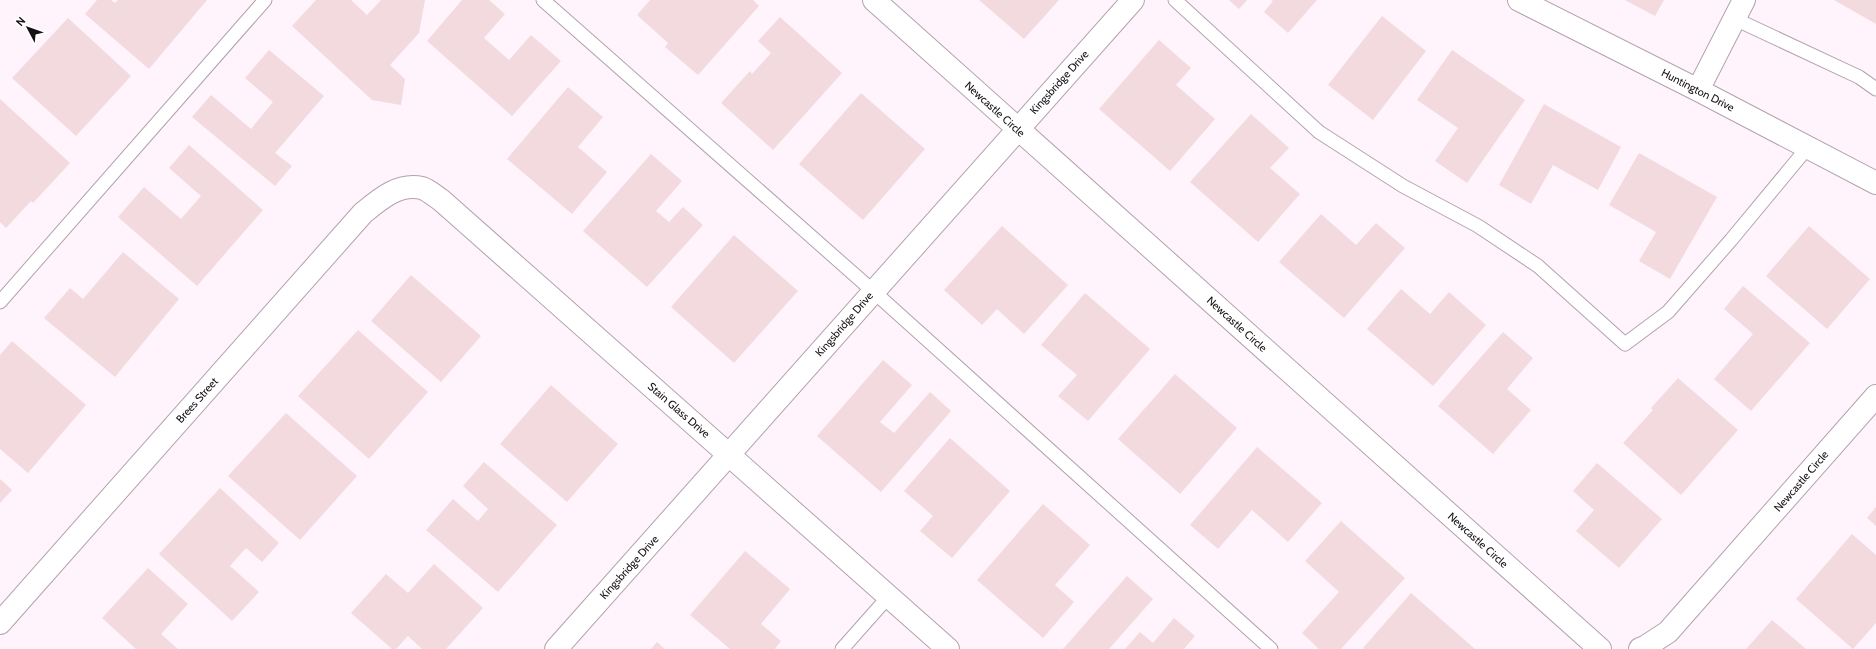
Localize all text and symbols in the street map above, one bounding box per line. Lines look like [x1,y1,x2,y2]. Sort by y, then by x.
north arrow [8,8,48,48]
text: N [13,14,28,29]
street label: Kingsbridge Drive [1027,47,1092,117]
street label: Huntington Drive [1659,66,1737,115]
street label: Newcastle Circle [962,78,1028,140]
street label: Kingsbridge Drive [812,288,876,359]
street label: Newcastle Circle [1204,293,1270,355]
street label: Brees Street [173,374,221,426]
street label: Stain Glass Drive [645,379,713,441]
street label: Newcastle Circle [1771,447,1832,514]
street label: Newcastle Circle [1445,509,1511,571]
street label: Kingsbridge Drive [597,532,662,602]

